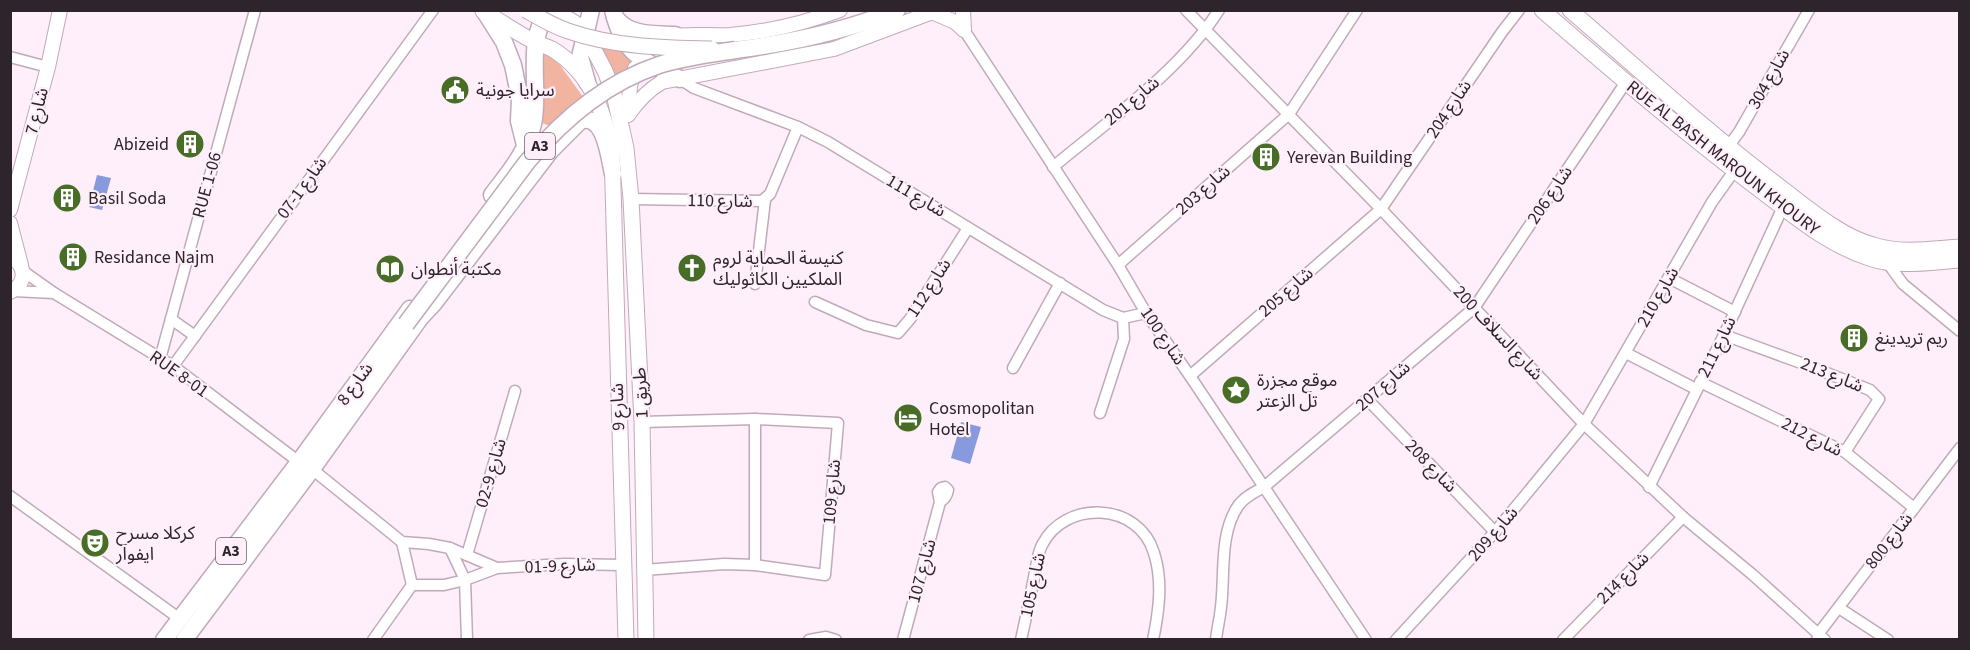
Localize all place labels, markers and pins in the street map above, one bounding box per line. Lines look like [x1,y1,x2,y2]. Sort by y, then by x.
public building icon: سرايا جونية [439,74,471,106]
place label: سرايا جونية [476,78,555,103]
building icon: Abizeid [174,128,206,160]
place label: Abizeid [114,132,169,157]
building icon: Yerevan Building [1250,141,1282,173]
place label: Yerevan Building [1286,145,1412,170]
building icon: Basil Soda [51,182,83,214]
place label: Basil Soda [88,186,166,211]
building icon: Residance Najm [57,241,89,273]
place label: Residance Najm [94,245,214,270]
place label: كنيسة الحماية لروم الملكيين الكاثوليك [713,246,844,292]
church icon: كنيسة الحماية لروم الملكيين الكاثوليك [676,252,708,284]
library icon: مكتبة أنطوان [374,253,406,285]
place label: مكتبة أنطوان [411,257,502,282]
building icon: ريم تريدينغ [1838,322,1870,354]
place label: ريم تريدينغ [1875,326,1948,352]
place label: موقع مجزرة تل الزعتر [1256,368,1337,414]
place icon: موقع مجزرة تل الزعتر [1220,374,1252,406]
place label: Cosmopolitan Hotel [929,396,1035,442]
hotel icon: Cosmopolitan Hotel [892,402,924,434]
place label: كركلا مسرح ايفوار [115,521,196,567]
theatre icon: كركلا مسرح ايفوار [79,527,111,559]

